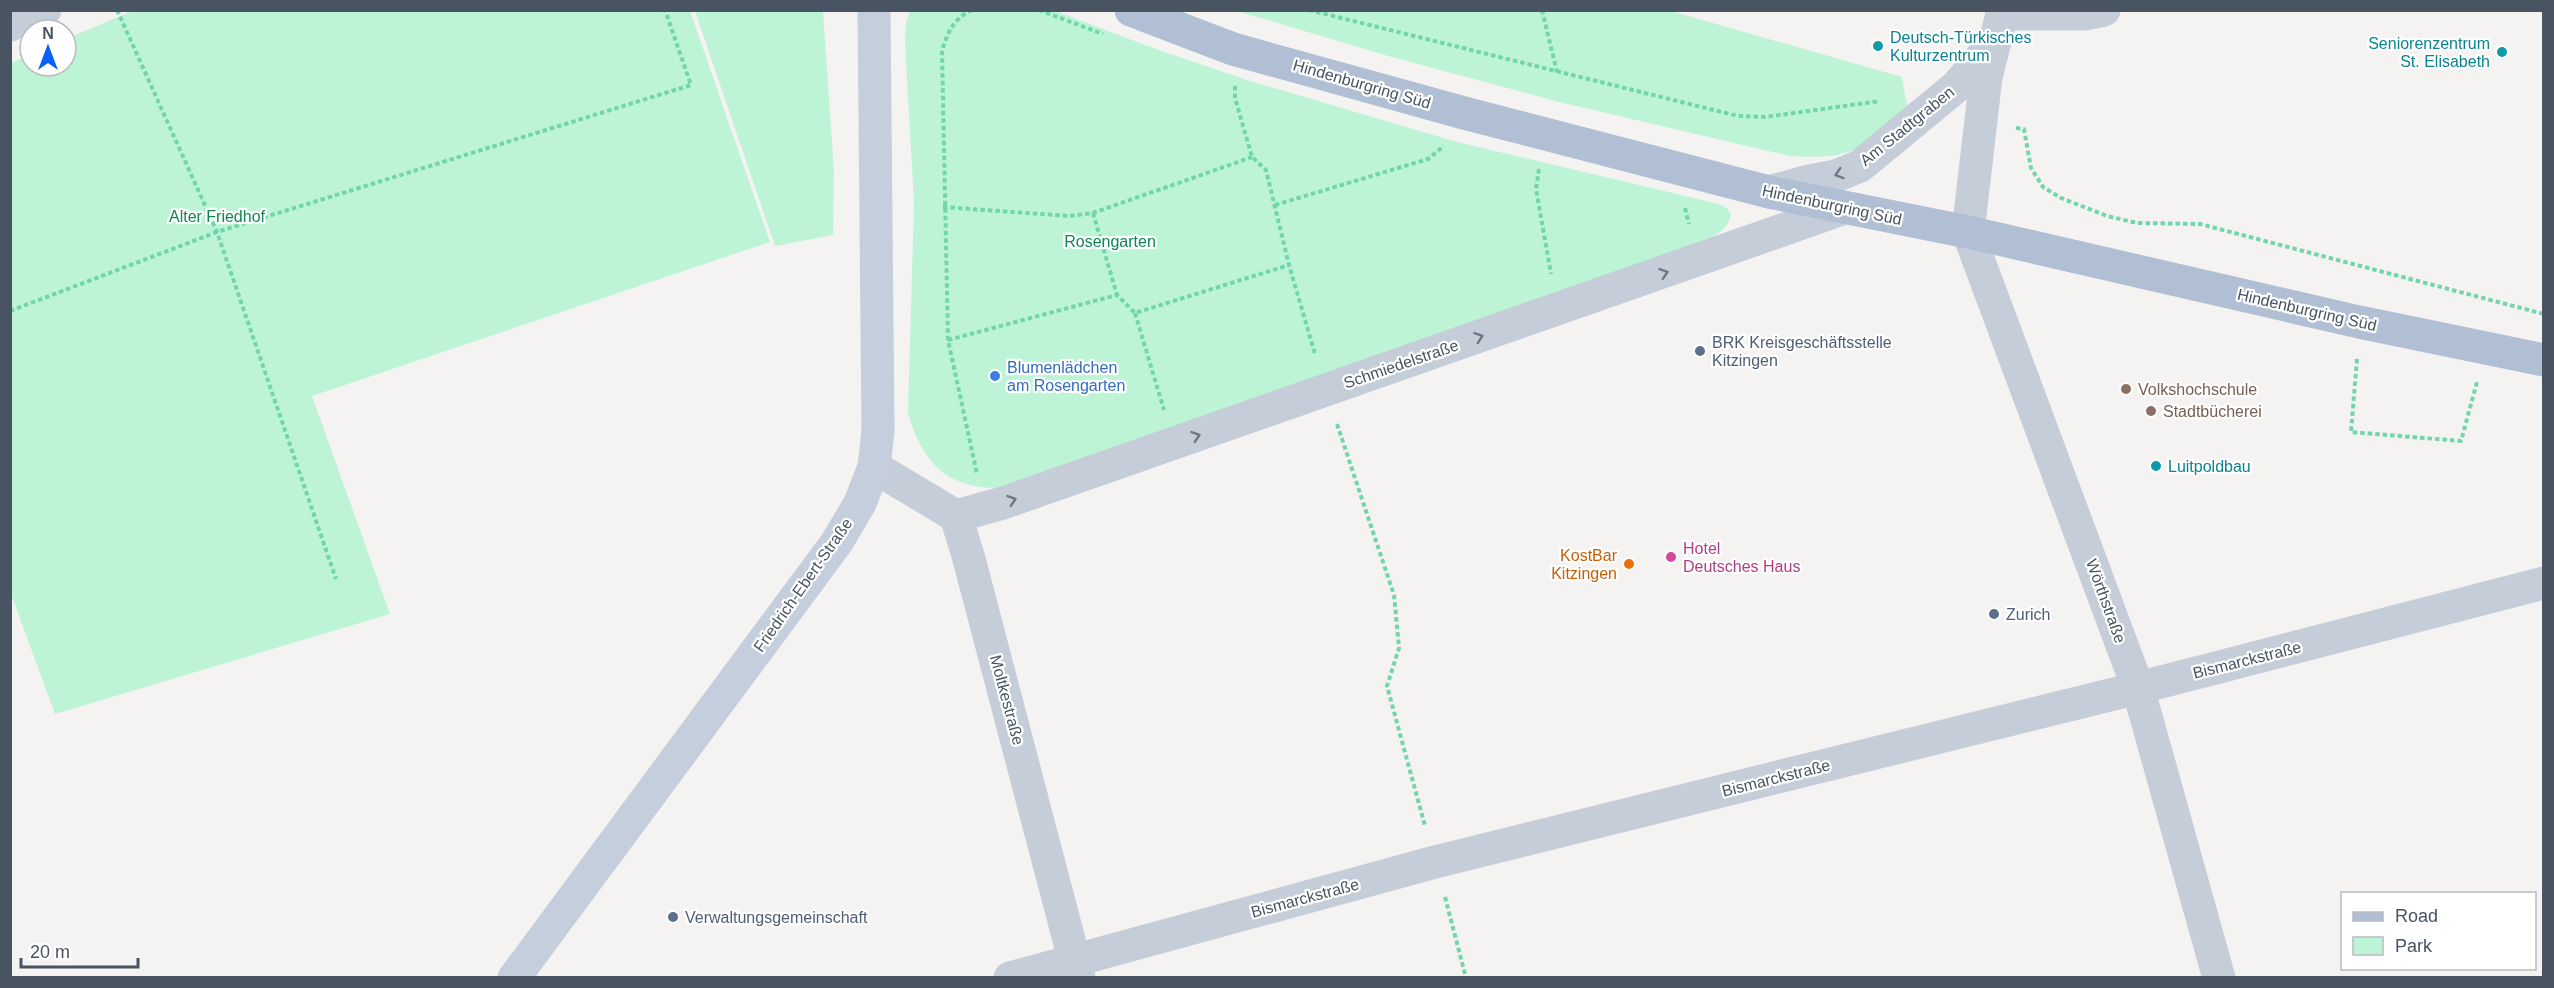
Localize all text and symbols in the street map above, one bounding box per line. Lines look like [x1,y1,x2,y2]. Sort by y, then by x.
north arrow [18,18,78,78]
text: N [42,25,54,42]
place label: Deutsch-Türkisches Kulturzentrum [1890,29,2031,64]
place label: Seniorenzentrum St. Elisabeth [2368,35,2490,70]
marker: Deutsch-Türkisches Kulturzentrum [1871,39,1885,53]
marker: Seniorenzentrum St. Elisabeth [2495,45,2509,59]
street label: Hindenburgring Süd [1291,56,1433,112]
street label: Am Stadtgraben [1857,83,1957,169]
one-way arrow [1834,167,1844,179]
street label: Hindenburgring Süd [1761,182,1903,228]
park label: Alter Friedhof [169,208,266,225]
park label: Rosengarten [1064,233,1156,250]
one-way arrow [1658,268,1669,281]
street label: Hindenburgring Süd [2236,286,2378,334]
one-way arrow [1474,332,1484,344]
place label: BRK Kreisgeschäftsstelle Kitzingen [1712,334,1892,369]
street label: Schmiedelstraße [1341,336,1461,392]
marker: BRK Kreisgeschäftsstelle Kitzingen [1693,344,1707,358]
place label: Blumenlädchen am Rosengarten [1007,359,1125,394]
marker: Blumenlädchen am Rosengarten [988,369,1002,383]
place label: Volkshochschule [2138,381,2257,398]
marker: Volkshochschule [2119,382,2133,396]
place label: Stadtbücherei [2163,403,2262,420]
marker: Stadtbücherei [2144,404,2158,418]
one-way arrow [1190,430,1201,443]
place label: Luitpoldbau [2168,458,2251,475]
marker: Luitpoldbau [2149,459,2163,473]
one-way arrow [1006,495,1017,508]
street label: Friedrich-Ebert-Straße [750,515,856,655]
place label: Hotel Deutsches Haus [1683,540,1800,575]
place label: KostBar Kitzingen [1551,547,1618,582]
marker: Hotel Deutsches Haus [1664,550,1678,564]
marker: KostBar Kitzingen [1622,557,1636,571]
street label: Wörthstraße [2083,557,2129,645]
place label: Zurich [2006,606,2050,623]
marker: Zurich [1987,607,2001,621]
street label: Bismarckstraße [2191,638,2303,682]
street label: Moltkestraße [987,653,1027,747]
street label: Bismarckstraße [1720,756,1832,800]
street label: Bismarckstraße [1249,875,1361,921]
legend [2341,892,2536,970]
text: Road [2395,906,2438,926]
place label: Verwaltungsgemeinschaft [685,909,868,926]
marker: Verwaltungsgemeinschaft [666,910,680,924]
scale bar [21,931,138,969]
text: Park [2395,936,2433,956]
text: 20 m [30,942,70,962]

